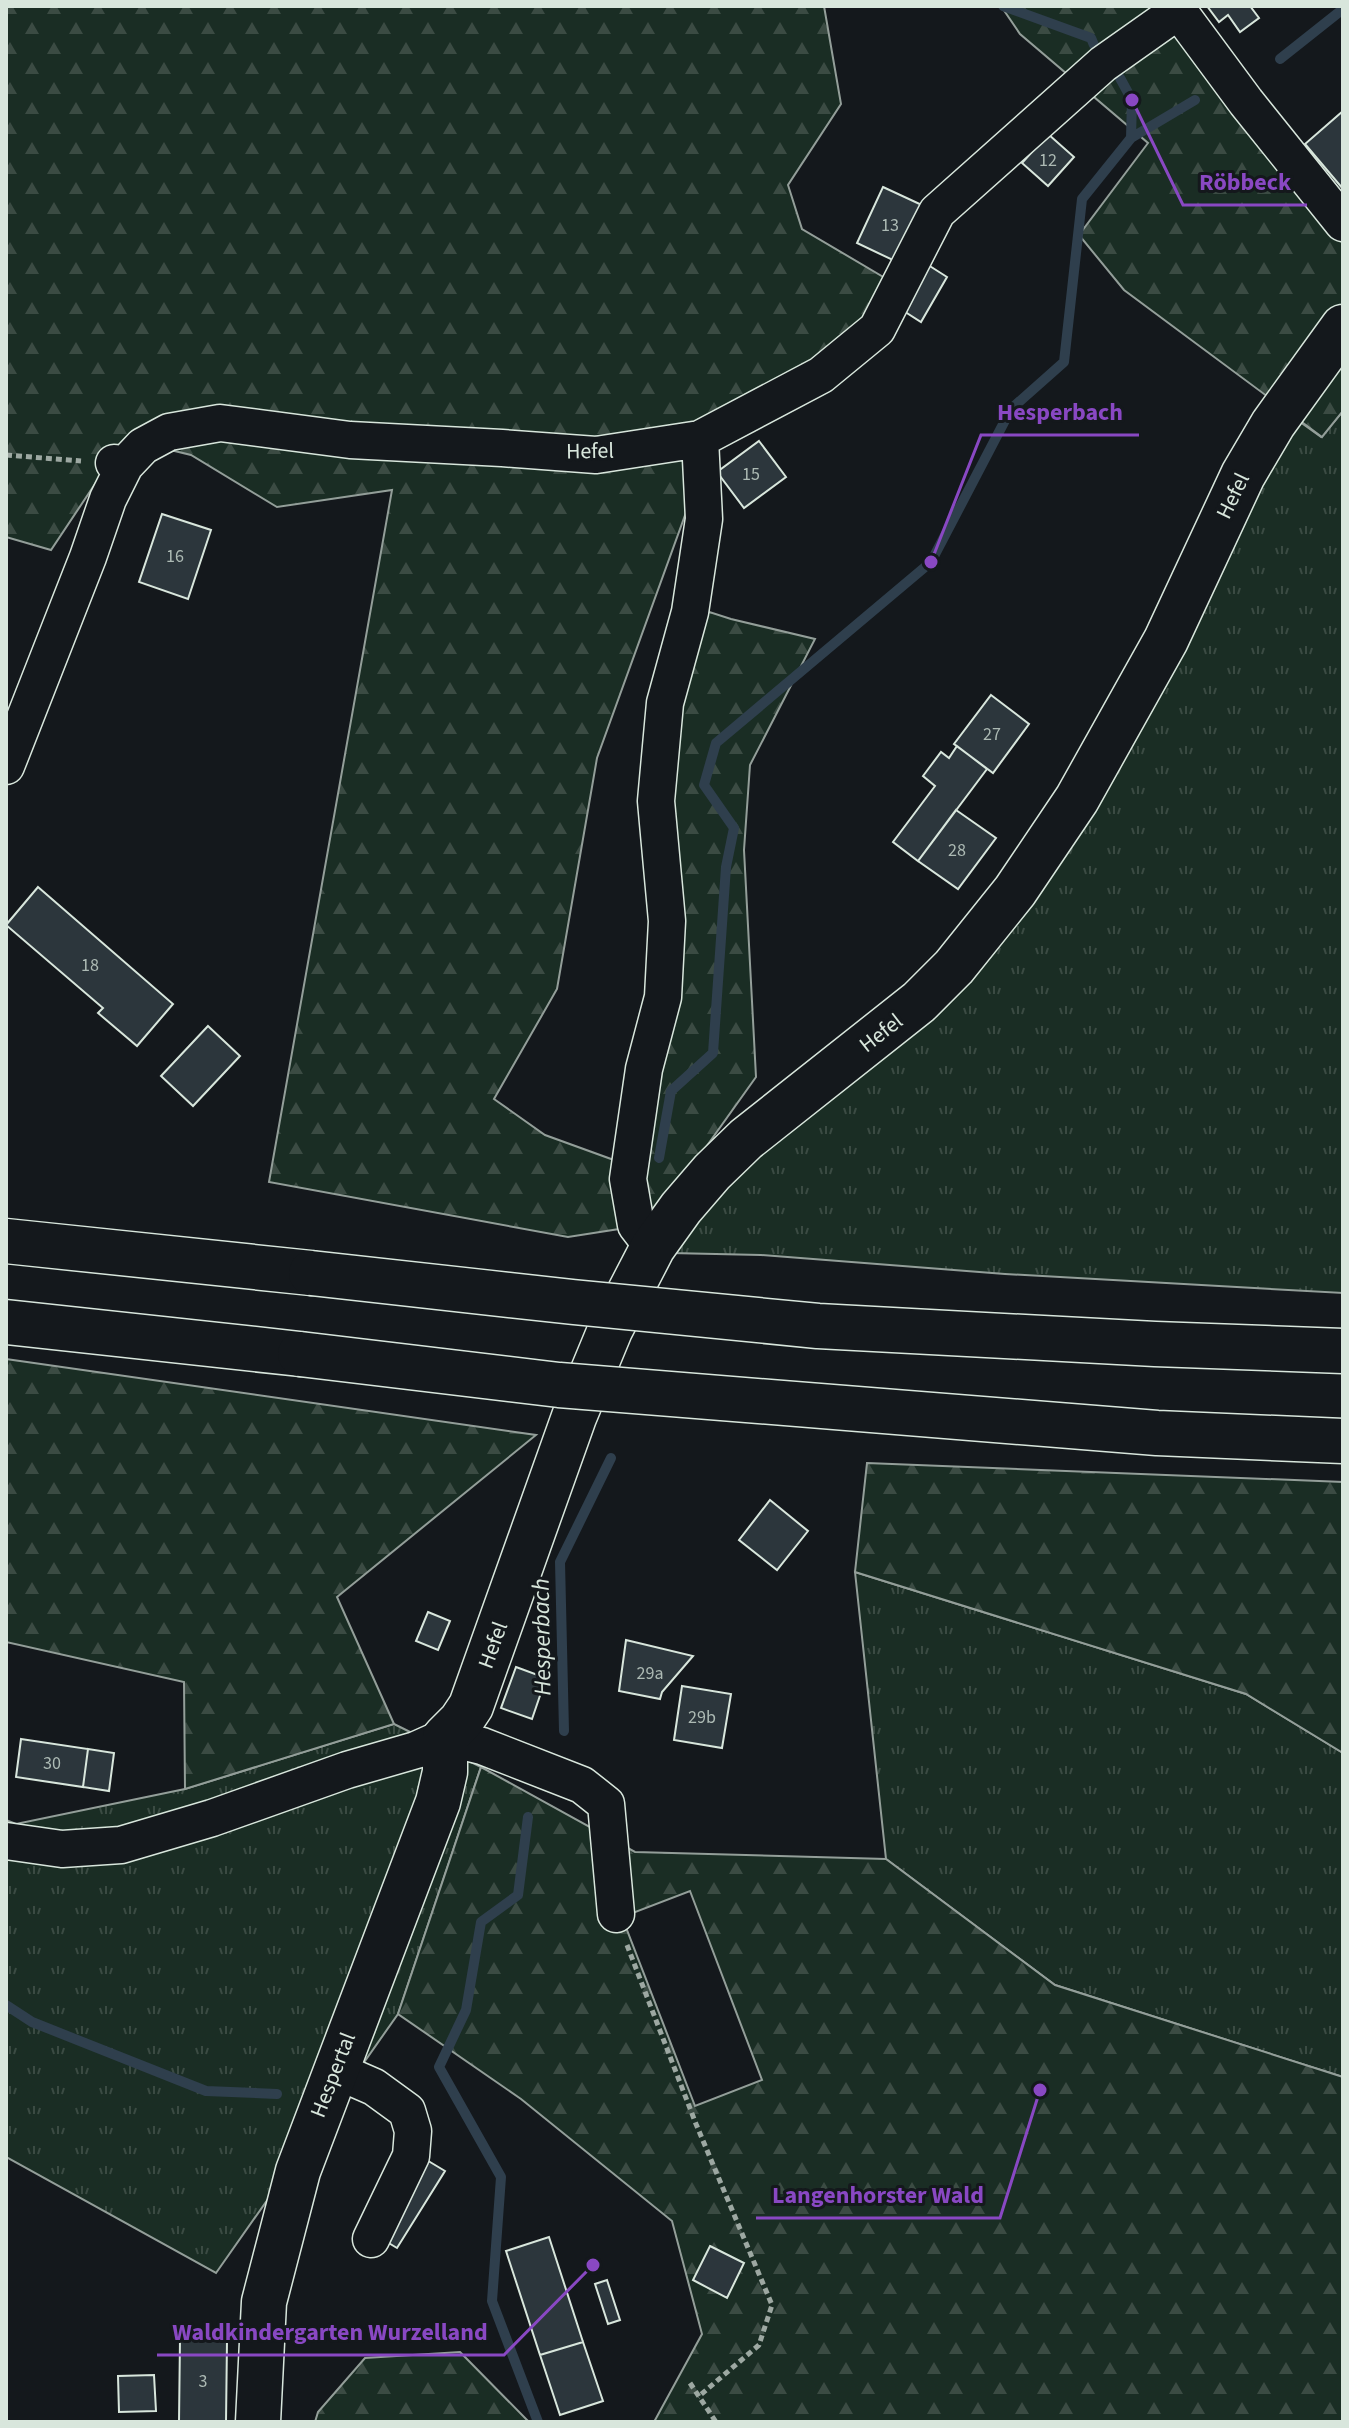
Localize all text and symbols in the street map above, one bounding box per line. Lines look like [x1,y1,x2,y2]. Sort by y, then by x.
house number: 12 [1039,148,1057,173]
callout: Röbbeck [1183,157,1307,205]
text: Röbbeck [1199,165,1292,200]
house number: 13 [881,213,899,238]
callout: Hesperbach [981,387,1139,435]
text: Hesperbach [997,395,1123,430]
street label: Hefel [566,435,614,467]
house number: 15 [742,462,760,487]
street label: Hefel [1208,467,1258,525]
house number: 16 [166,544,184,569]
house number: 27 [983,722,1001,747]
house number: 28 [948,838,966,863]
house number: 18 [81,953,99,978]
street label: Hefel [852,1006,910,1060]
water label: Hesperbach [523,1578,561,1696]
street label: Hefel [470,1617,516,1673]
house number: 29a [637,1661,663,1686]
house number: 29b [688,1705,716,1730]
house number: 30 [43,1751,61,1776]
street label: Hespertal [302,2028,364,2122]
callout: Langenhorster Wald [756,2170,1000,2218]
text: Langenhorster Wald [772,2178,984,2213]
callout: Waldkindergarten Wurzelland [157,2307,504,2355]
text: Waldkindergarten Wurzelland [172,2315,488,2350]
house number: 3 [199,2369,208,2394]

